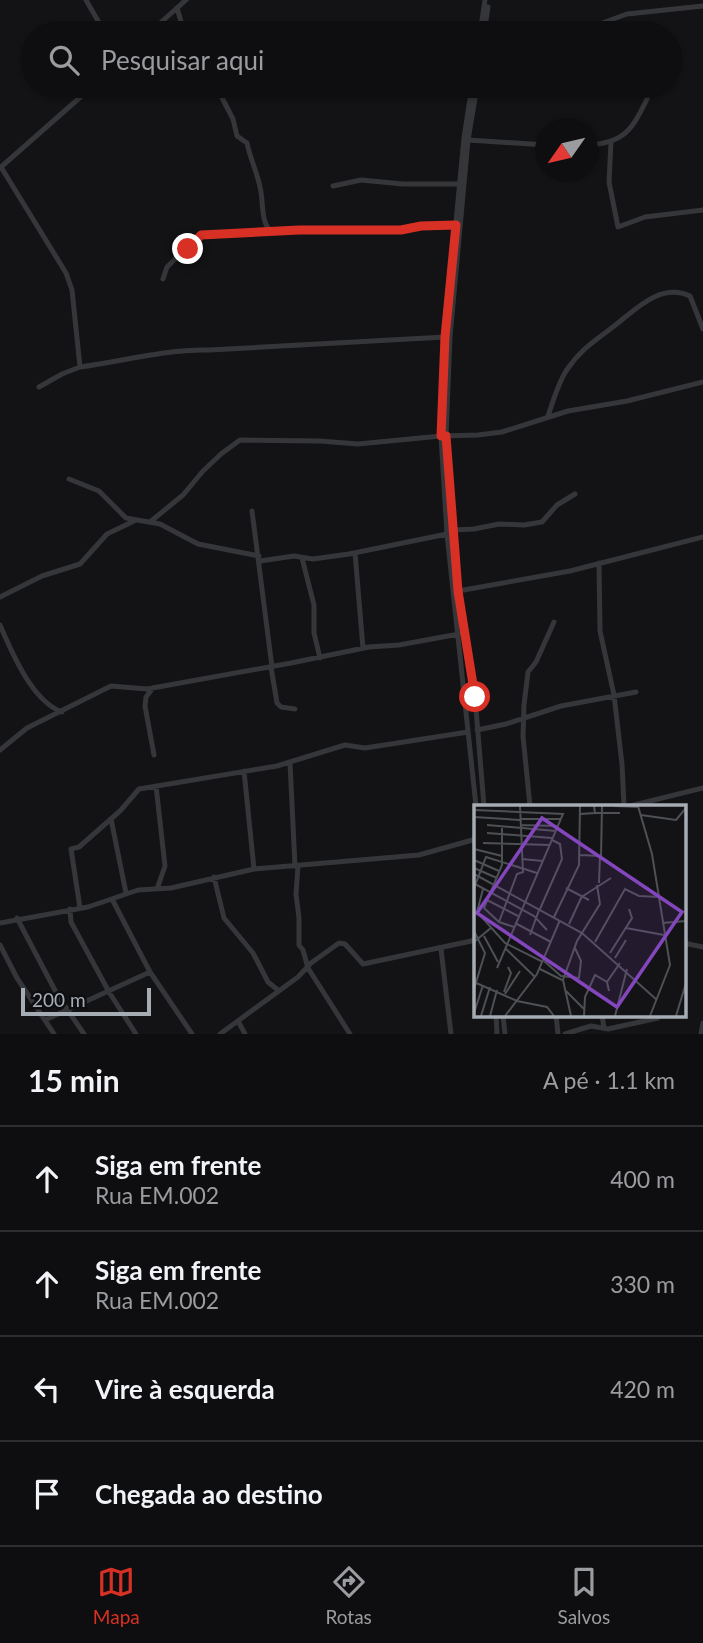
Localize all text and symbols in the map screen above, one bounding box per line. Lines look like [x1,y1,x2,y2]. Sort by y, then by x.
search box [21,21,682,98]
icon: search [45,41,83,79]
text: Pesquisar aqui [101,44,264,76]
north arrow [535,119,598,182]
route end [172,233,203,264]
route start [459,681,490,712]
inset map [474,805,686,1016]
scale bar [21,985,150,1017]
text: 200 m [32,988,86,1011]
text: 15 min [28,1062,120,1098]
text: A pé · 1.1 km [543,1066,675,1094]
text: Siga em frente [95,1149,262,1181]
icon: ahead [28,1160,66,1198]
text: 400 m [610,1165,675,1193]
text: Rua EM.002 [95,1181,219,1209]
text: Siga em frente [95,1254,262,1286]
icon: ahead [28,1265,66,1303]
text: 330 m [610,1270,675,1298]
text: Rua EM.002 [95,1286,219,1314]
icon: left [28,1370,66,1408]
text: Vire à esquerda [95,1373,275,1405]
text: 420 m [610,1375,675,1403]
icon: arrive [28,1475,66,1513]
text: Chegada ao destino [95,1478,323,1510]
tab: Mapa [93,1563,140,1628]
tab: Rotas [325,1563,372,1628]
tab: Salvos [558,1563,610,1628]

